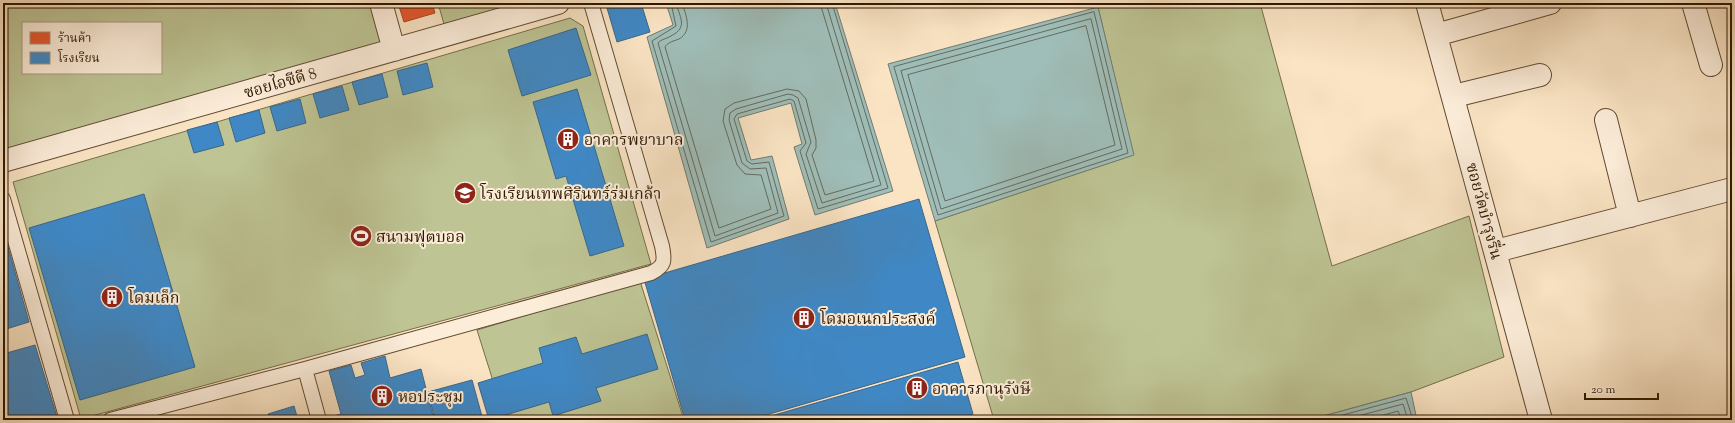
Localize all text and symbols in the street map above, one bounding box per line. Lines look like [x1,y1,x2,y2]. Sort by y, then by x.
legend [22,22,162,74]
text: ร้านค้า [58,30,91,48]
text: โรงเรียน [57,49,100,68]
street label: ซอยไอซีดี 8 [241,62,320,106]
building icon: อาคารพยาบาล [555,126,581,152]
place label: อาคารพยาบาล [584,130,684,153]
street label: ซอยวัดบำรุงรื่น [1459,160,1508,263]
school or university icon: โรงเรียนเทพศิรินทร์ร่มเกล้า [452,180,478,206]
place label: โรงเรียนเทพศิรินทร์ร่มเกล้า [479,183,661,207]
sports icon: สนามฟุตบอล [348,223,374,249]
place label: สนามฟุตบอล [376,227,465,250]
building icon: โดมเล็ก [99,284,125,310]
place label: โดมเล็ก [127,287,180,311]
building icon: โดมอเนกประสงค์ [791,305,817,331]
place label: โดมอเนกประสงค์ [819,308,936,332]
building icon: อาคารภานุรังษี [904,375,930,401]
scale bar [1585,375,1658,401]
place label: อาคารภานุรังษี [932,379,1031,402]
text: 20 m [1591,381,1616,399]
building icon: หอประชุม [369,383,395,409]
place label: หอประชุม [398,387,463,410]

